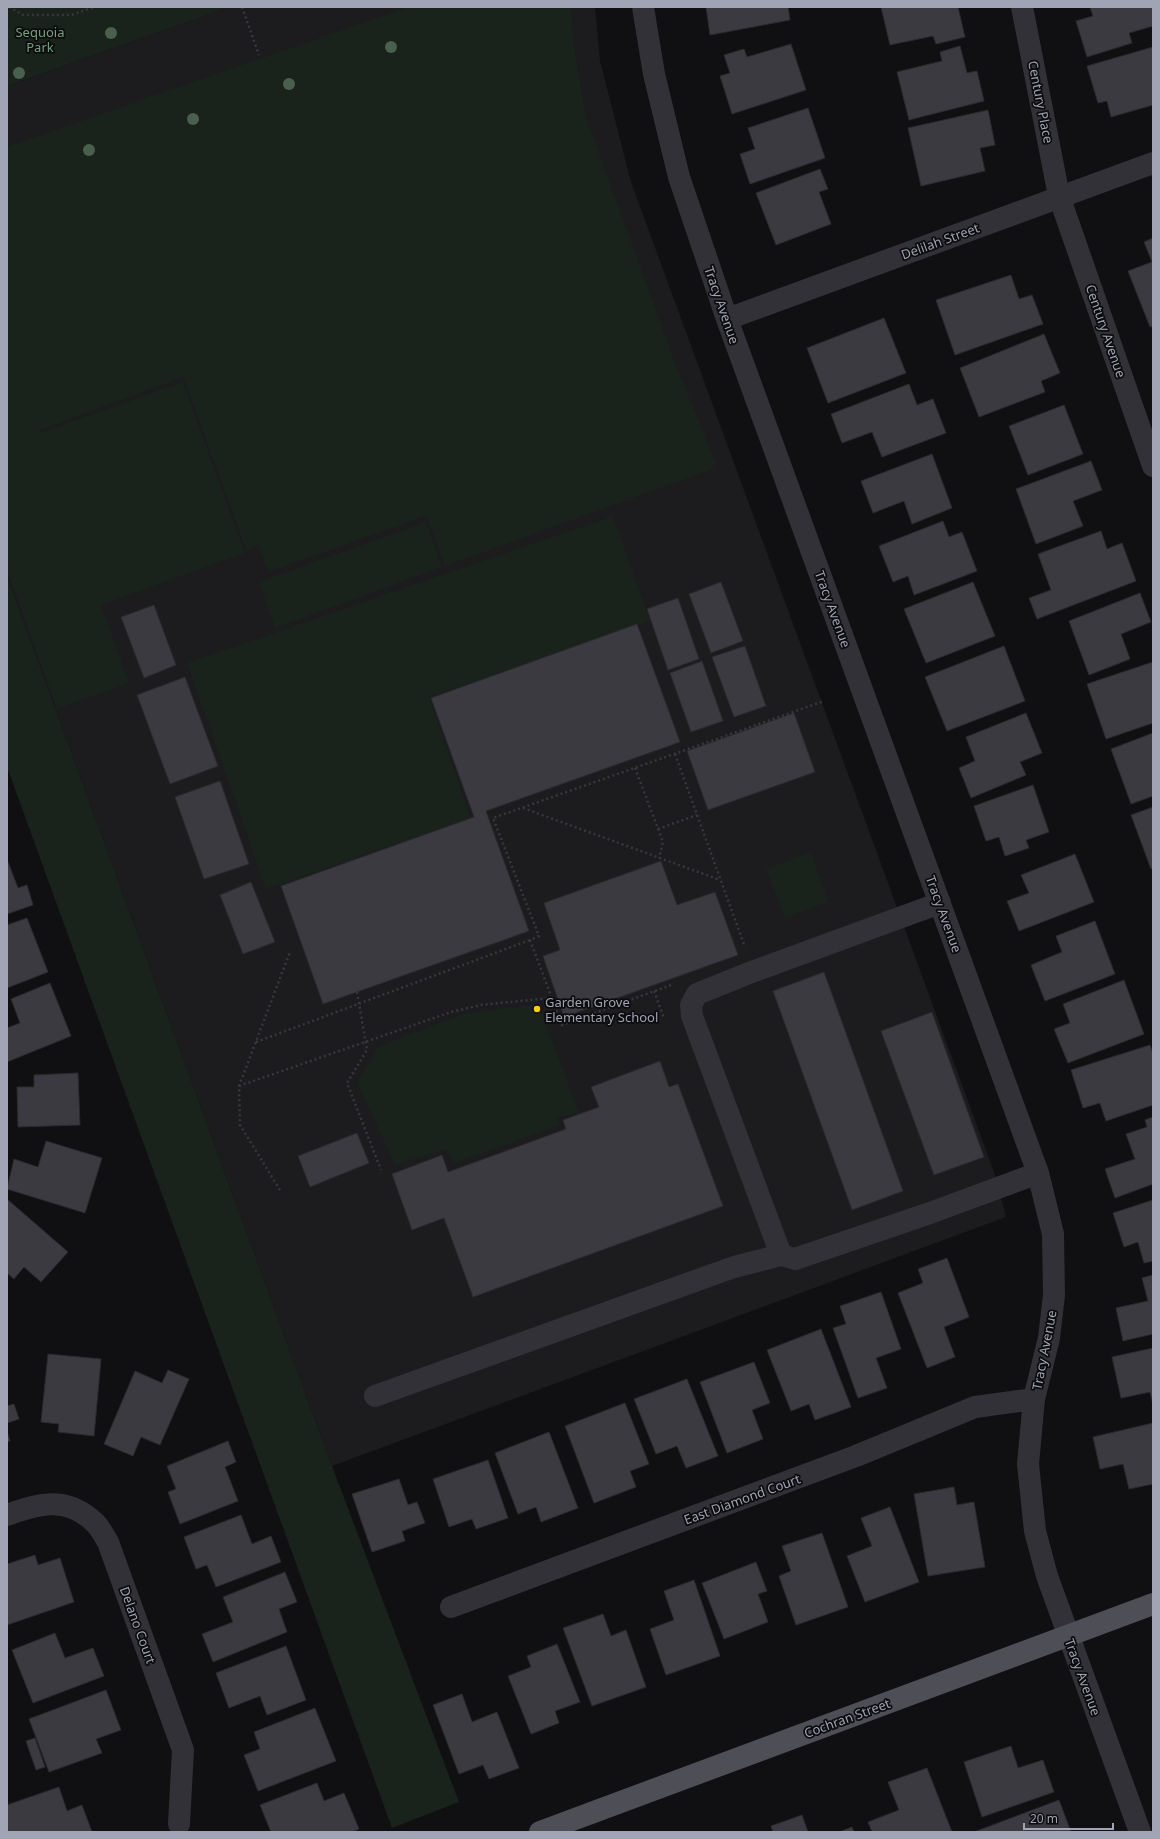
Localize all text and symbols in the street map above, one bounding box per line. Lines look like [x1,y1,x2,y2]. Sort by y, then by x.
park label: Sequoia Park [15,23,65,56]
street label: Century Place [1024,59,1058,145]
street label: Delilah Street [898,218,982,263]
street label: Tracy Avenue [700,264,744,346]
street label: Century Avenue [1082,282,1130,380]
street label: Tracy Avenue [811,568,855,650]
street label: Tracy Avenue [922,873,966,955]
place label: Garden Grove Elementary School [545,993,658,1026]
marker: Garden Grove Elementary School [532,1004,542,1014]
street label: Tracy Avenue [1027,1309,1061,1391]
street label: East Diamond Court [681,1469,803,1528]
street label: Delano Court [116,1584,160,1666]
street label: Tracy Avenue [1061,1636,1105,1718]
street label: Cochran Street [801,1694,893,1742]
scale bar [1024,1805,1113,1831]
text: 20 m [1030,1810,1058,1827]

